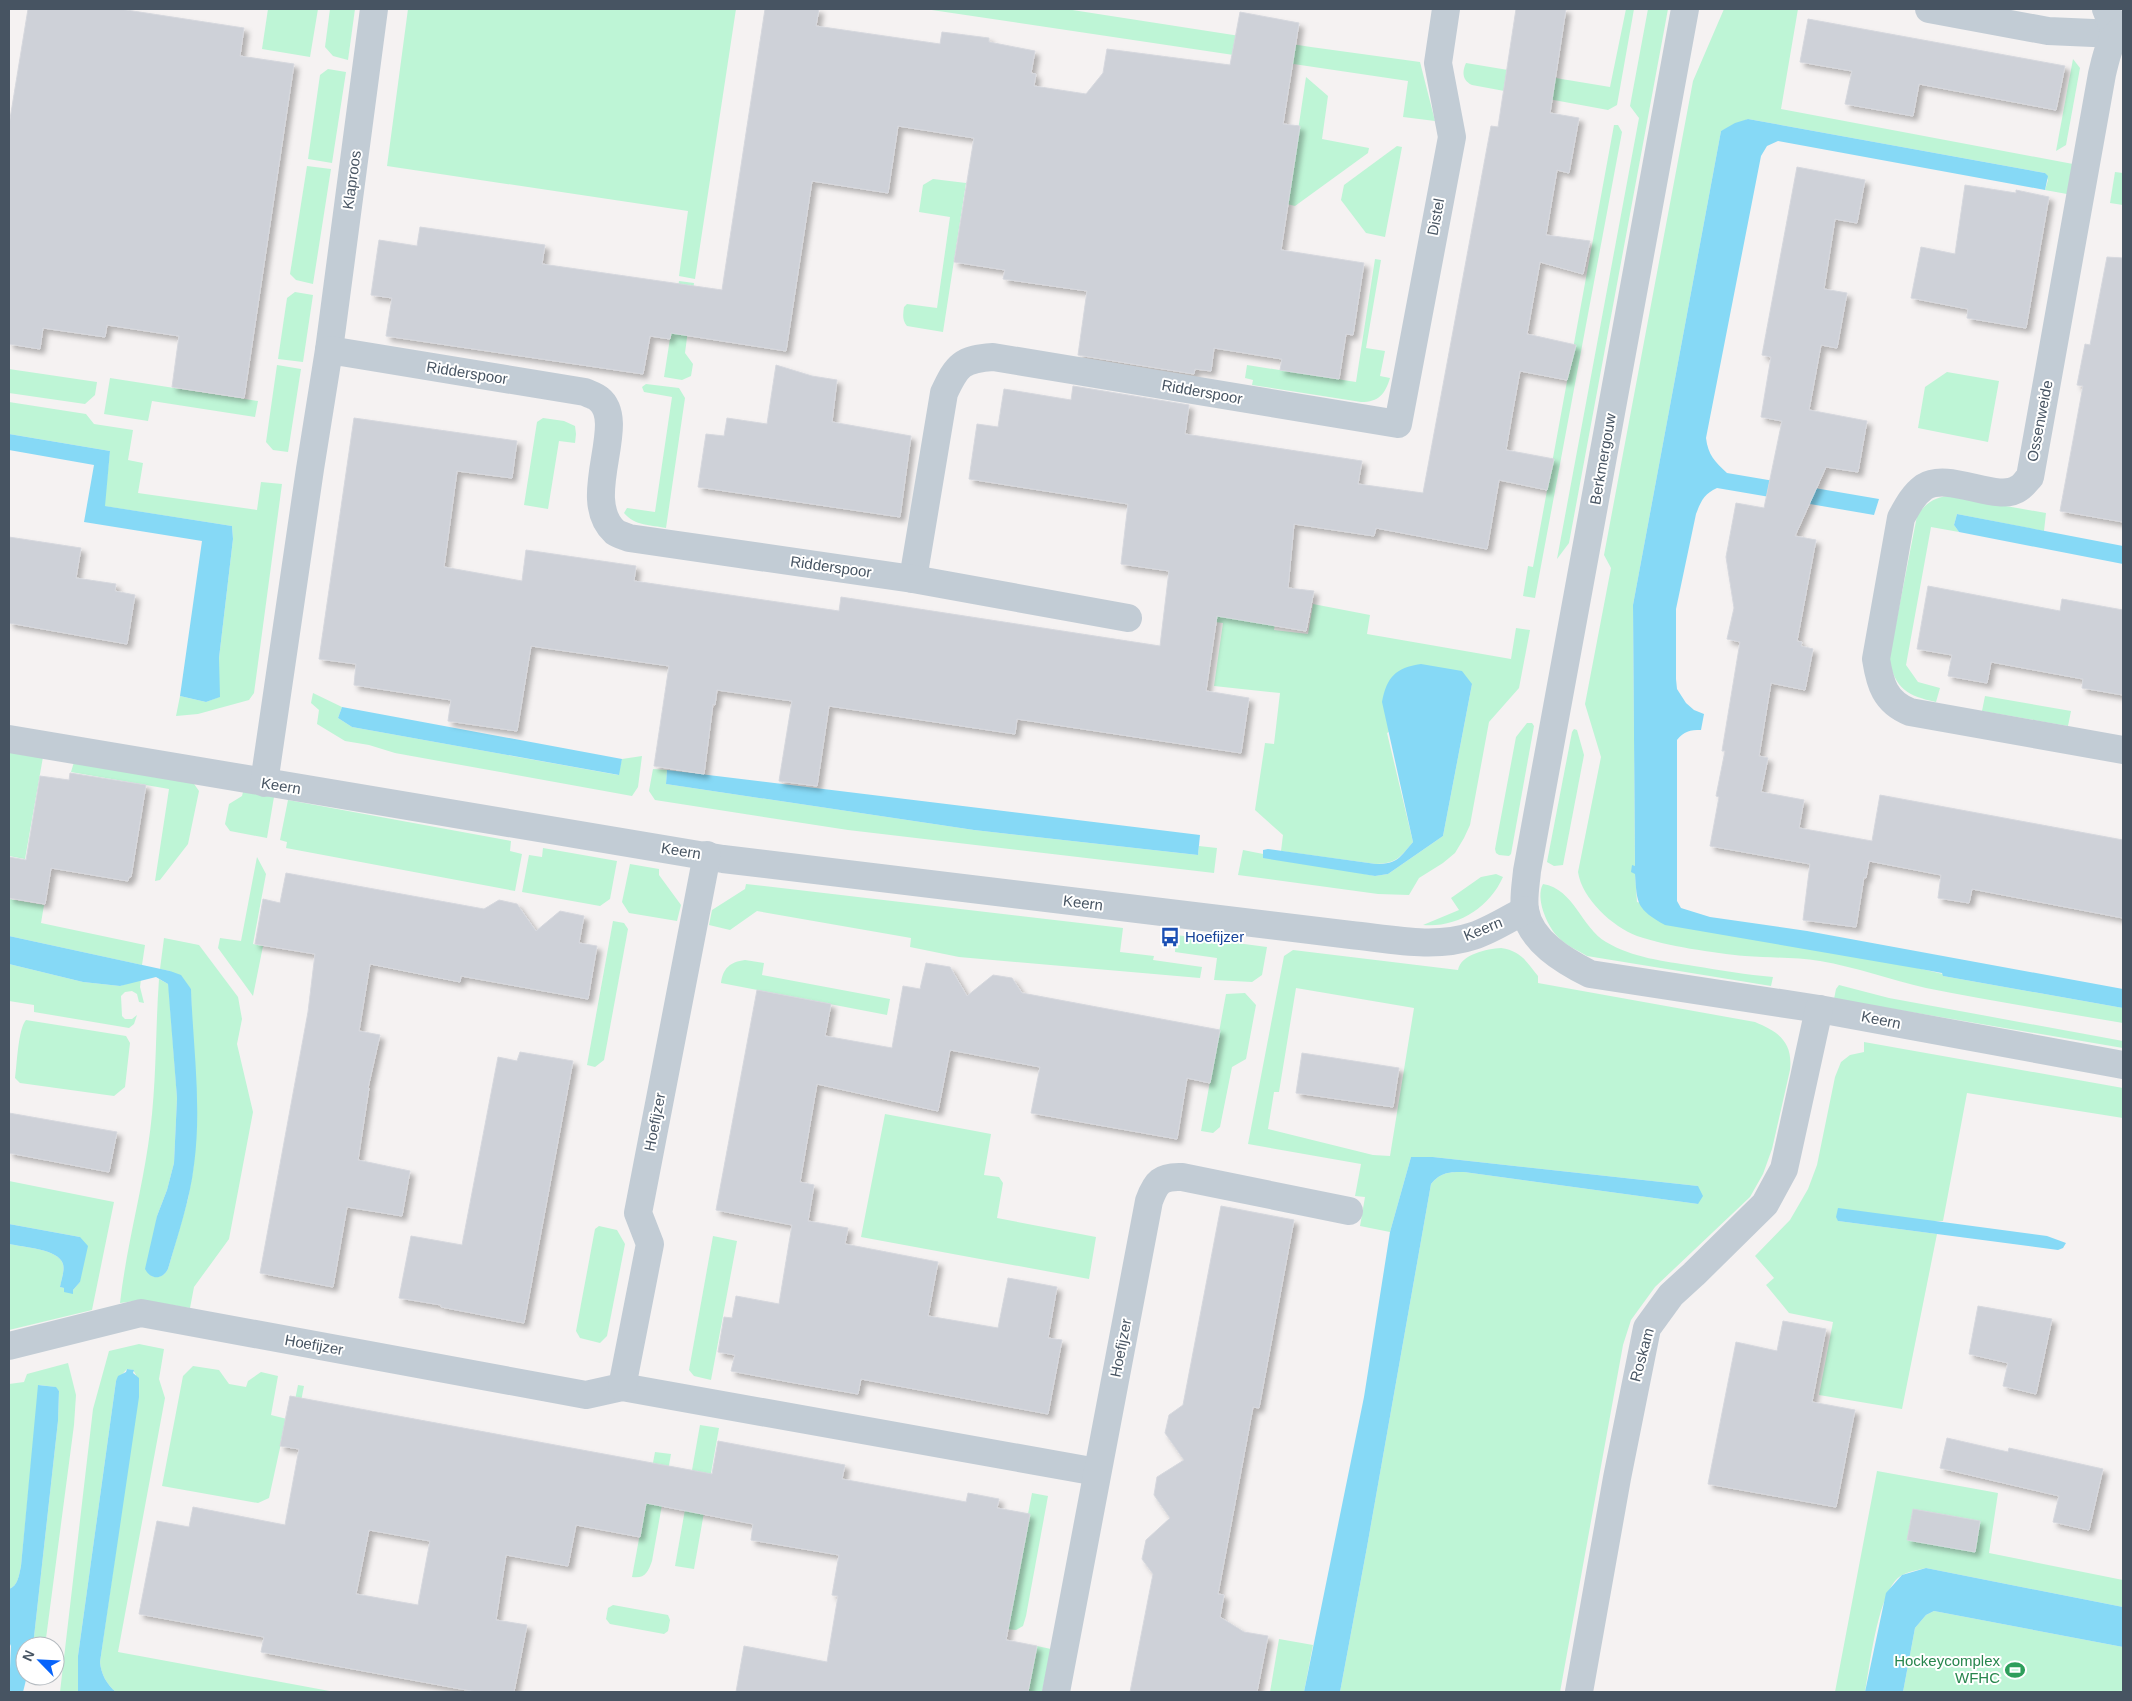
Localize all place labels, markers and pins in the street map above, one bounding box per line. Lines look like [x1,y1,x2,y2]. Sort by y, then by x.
bus stop icon: Hoefijzer [1159,926,1181,948]
place label: Hoefijzer [1185,928,1244,945]
place label: Hockeycomplex WFHC [1894,1652,2000,1686]
sports icon: Hockeycomplex WFHC [2004,1659,2026,1681]

